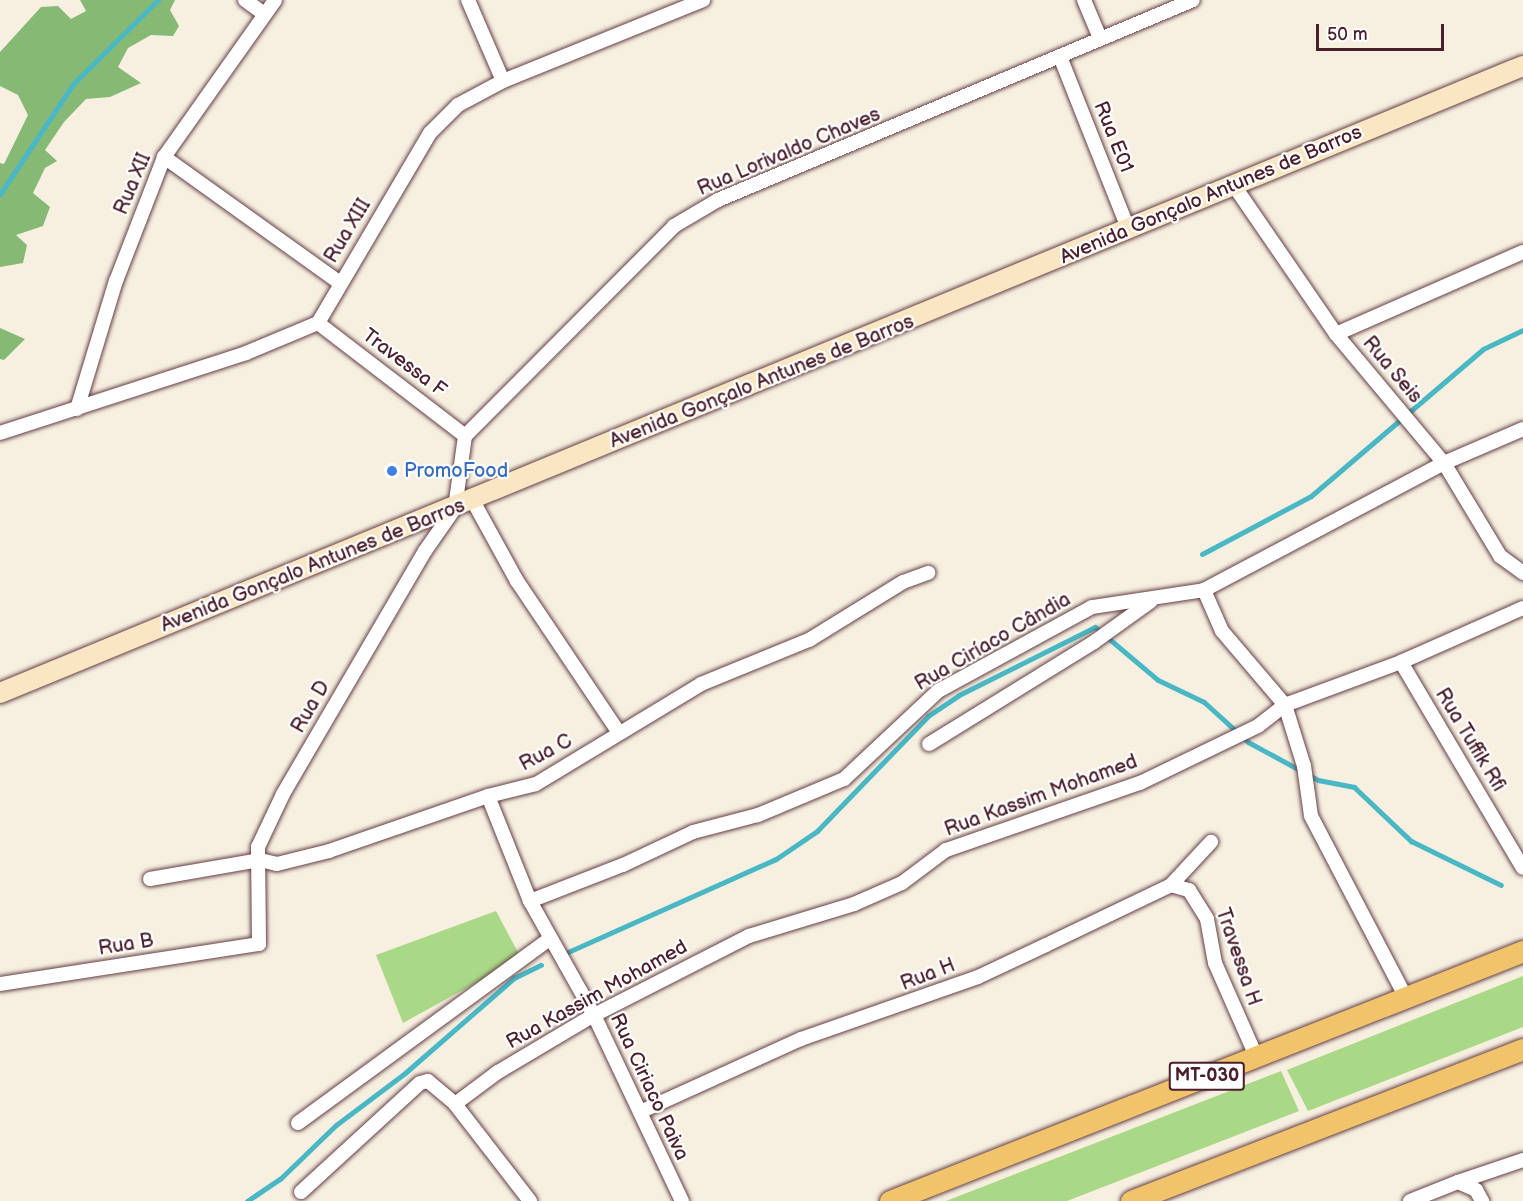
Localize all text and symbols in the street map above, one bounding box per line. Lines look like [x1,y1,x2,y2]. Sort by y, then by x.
scale bar [1319,12,1446,50]
text: 50 m [1327,24,1368,45]
street label: Rua E01 [1088,98,1138,176]
street label: Rua Lorivaldo Chaves [694,103,884,201]
street label: Avenida Gonçalo Antunes de Barros [1056,120,1366,270]
street label: Rua XII [109,149,157,219]
street label: Rua XIII [319,194,377,268]
street label: Avenida Gonçalo Antunes de Barros [606,310,918,454]
street label: Travessa F [357,324,451,402]
street label: Rua Seis [1357,331,1427,409]
place label: PromoFood [404,459,508,483]
marker: PromoFood [385,464,399,478]
street label: Avenida Gonçalo Antunes de Barros [157,494,469,638]
street label: Rua Ciríaco Cândia [911,588,1075,696]
street label: Rua D [286,676,336,738]
street label: Rua Tuffik Rfi [1430,684,1510,796]
street label: Rua C [516,729,576,777]
street label: Rua Kassim Mohamed [941,750,1141,842]
street label: Travessa H [1210,905,1266,1009]
street label: Rua B [97,929,155,961]
street label: Rua Kassim Mohamed [502,935,692,1055]
street label: Rua H [897,954,959,996]
street label: Rua Ciriaco Paiva [604,1010,694,1164]
road number: MT-030 [1168,1061,1246,1091]

